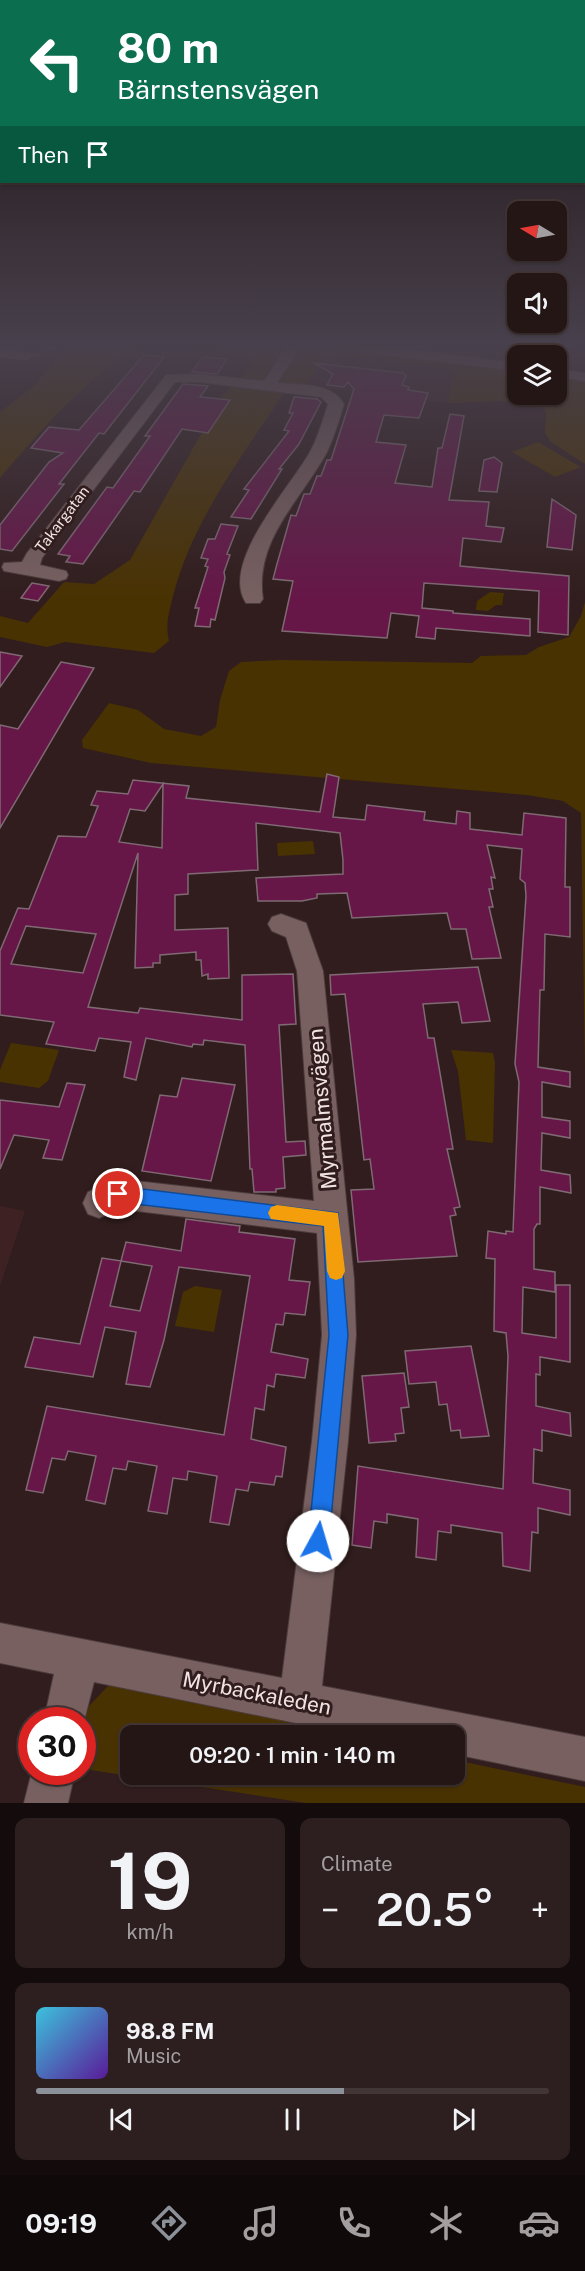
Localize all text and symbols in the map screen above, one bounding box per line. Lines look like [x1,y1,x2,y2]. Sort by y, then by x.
text: 80 m [117,23,219,72]
icon: left [18,24,96,102]
text: Bärnstensvägen [117,73,319,105]
icon: arrive [81,138,114,171]
text: Then [18,142,69,168]
north arrow [507,201,567,261]
map controls [507,201,567,405]
button: sound [507,273,567,333]
button: layers [507,345,567,405]
street label: Takargatan [32,483,92,555]
street label: Myrmalmsvägen [303,1028,341,1190]
pin [92,1168,143,1219]
icon: arrive [101,1177,134,1210]
position arrow [286,1509,350,1573]
street label: Myrbackaleden [181,1666,333,1720]
speed limit sign: 30 [18,1707,96,1785]
text: 09:20 · 1 min · 140 m [189,1742,396,1768]
text: 19 [108,1835,192,1927]
text: Climate [321,1852,393,1876]
text: 20.5° [376,1883,494,1936]
text: − [321,1891,339,1929]
text: + [531,1891,549,1929]
text: km/h [126,1920,174,1944]
text: 98.8 FM [126,2018,215,2044]
text: Music [126,2044,181,2068]
icon: previous [105,2103,138,2136]
icon: pause [276,2103,309,2136]
icon: next [447,2103,480,2136]
icon: directions [148,2202,190,2244]
icon: music [240,2202,282,2244]
icon: phone [333,2202,375,2244]
icon: climate [425,2202,467,2244]
icon: car [518,2202,560,2244]
text: 09:19 [25,2207,97,2239]

